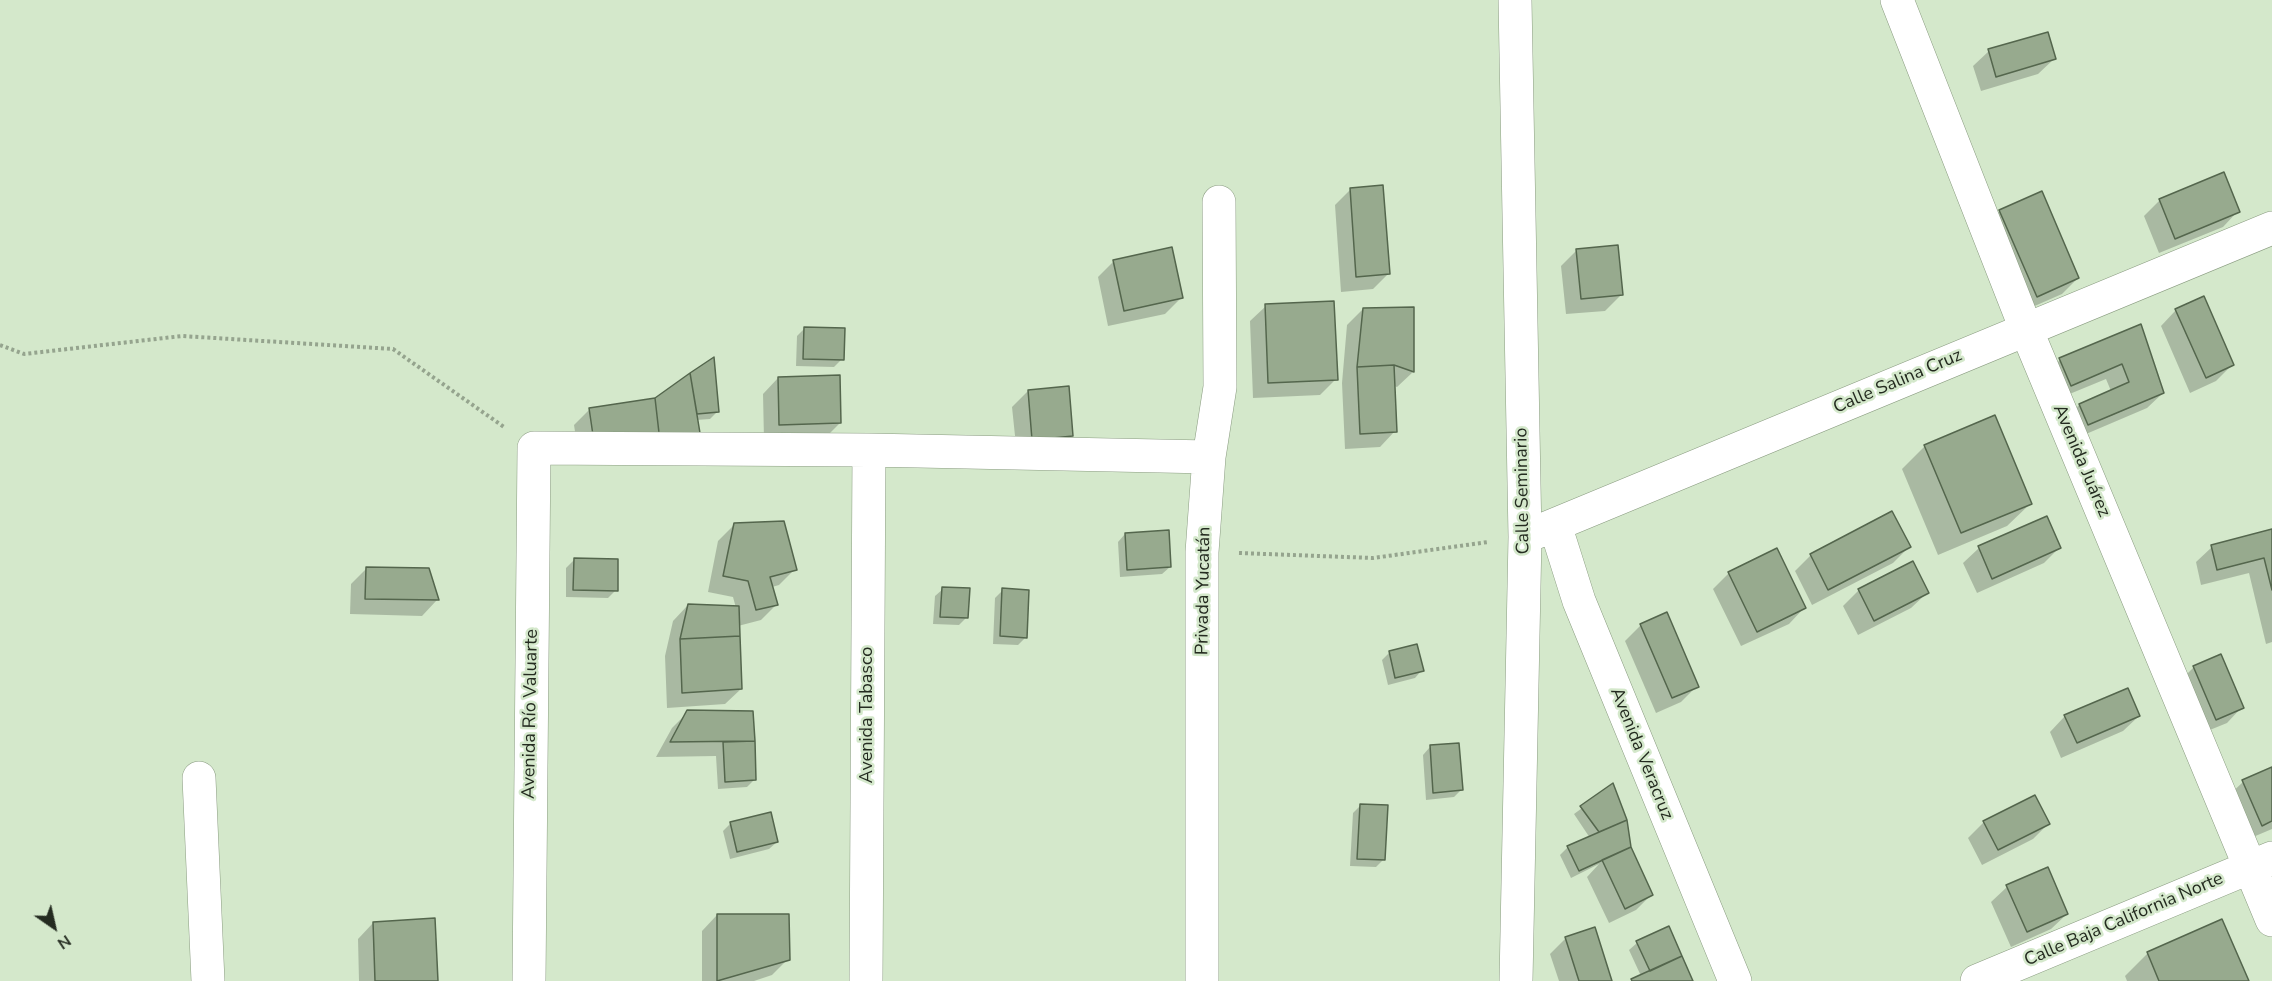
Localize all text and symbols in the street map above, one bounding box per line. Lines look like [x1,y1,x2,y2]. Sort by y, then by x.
street label: Calle Salina Cruz [1830,345,1966,419]
street label: Avenida Juárez [2048,402,2114,520]
street label: Calle Seminario [1511,427,1535,555]
street label: Privada Yucatán [1192,527,1216,655]
street label: Avenida Río Valuarte [519,629,543,799]
street label: Avenida Tabasco [857,647,879,783]
street label: Avenida Veracruz [1605,685,1677,823]
street label: Calle Baja California Norte [2021,868,2227,972]
north arrow [24,897,84,957]
text: N [53,929,75,954]

